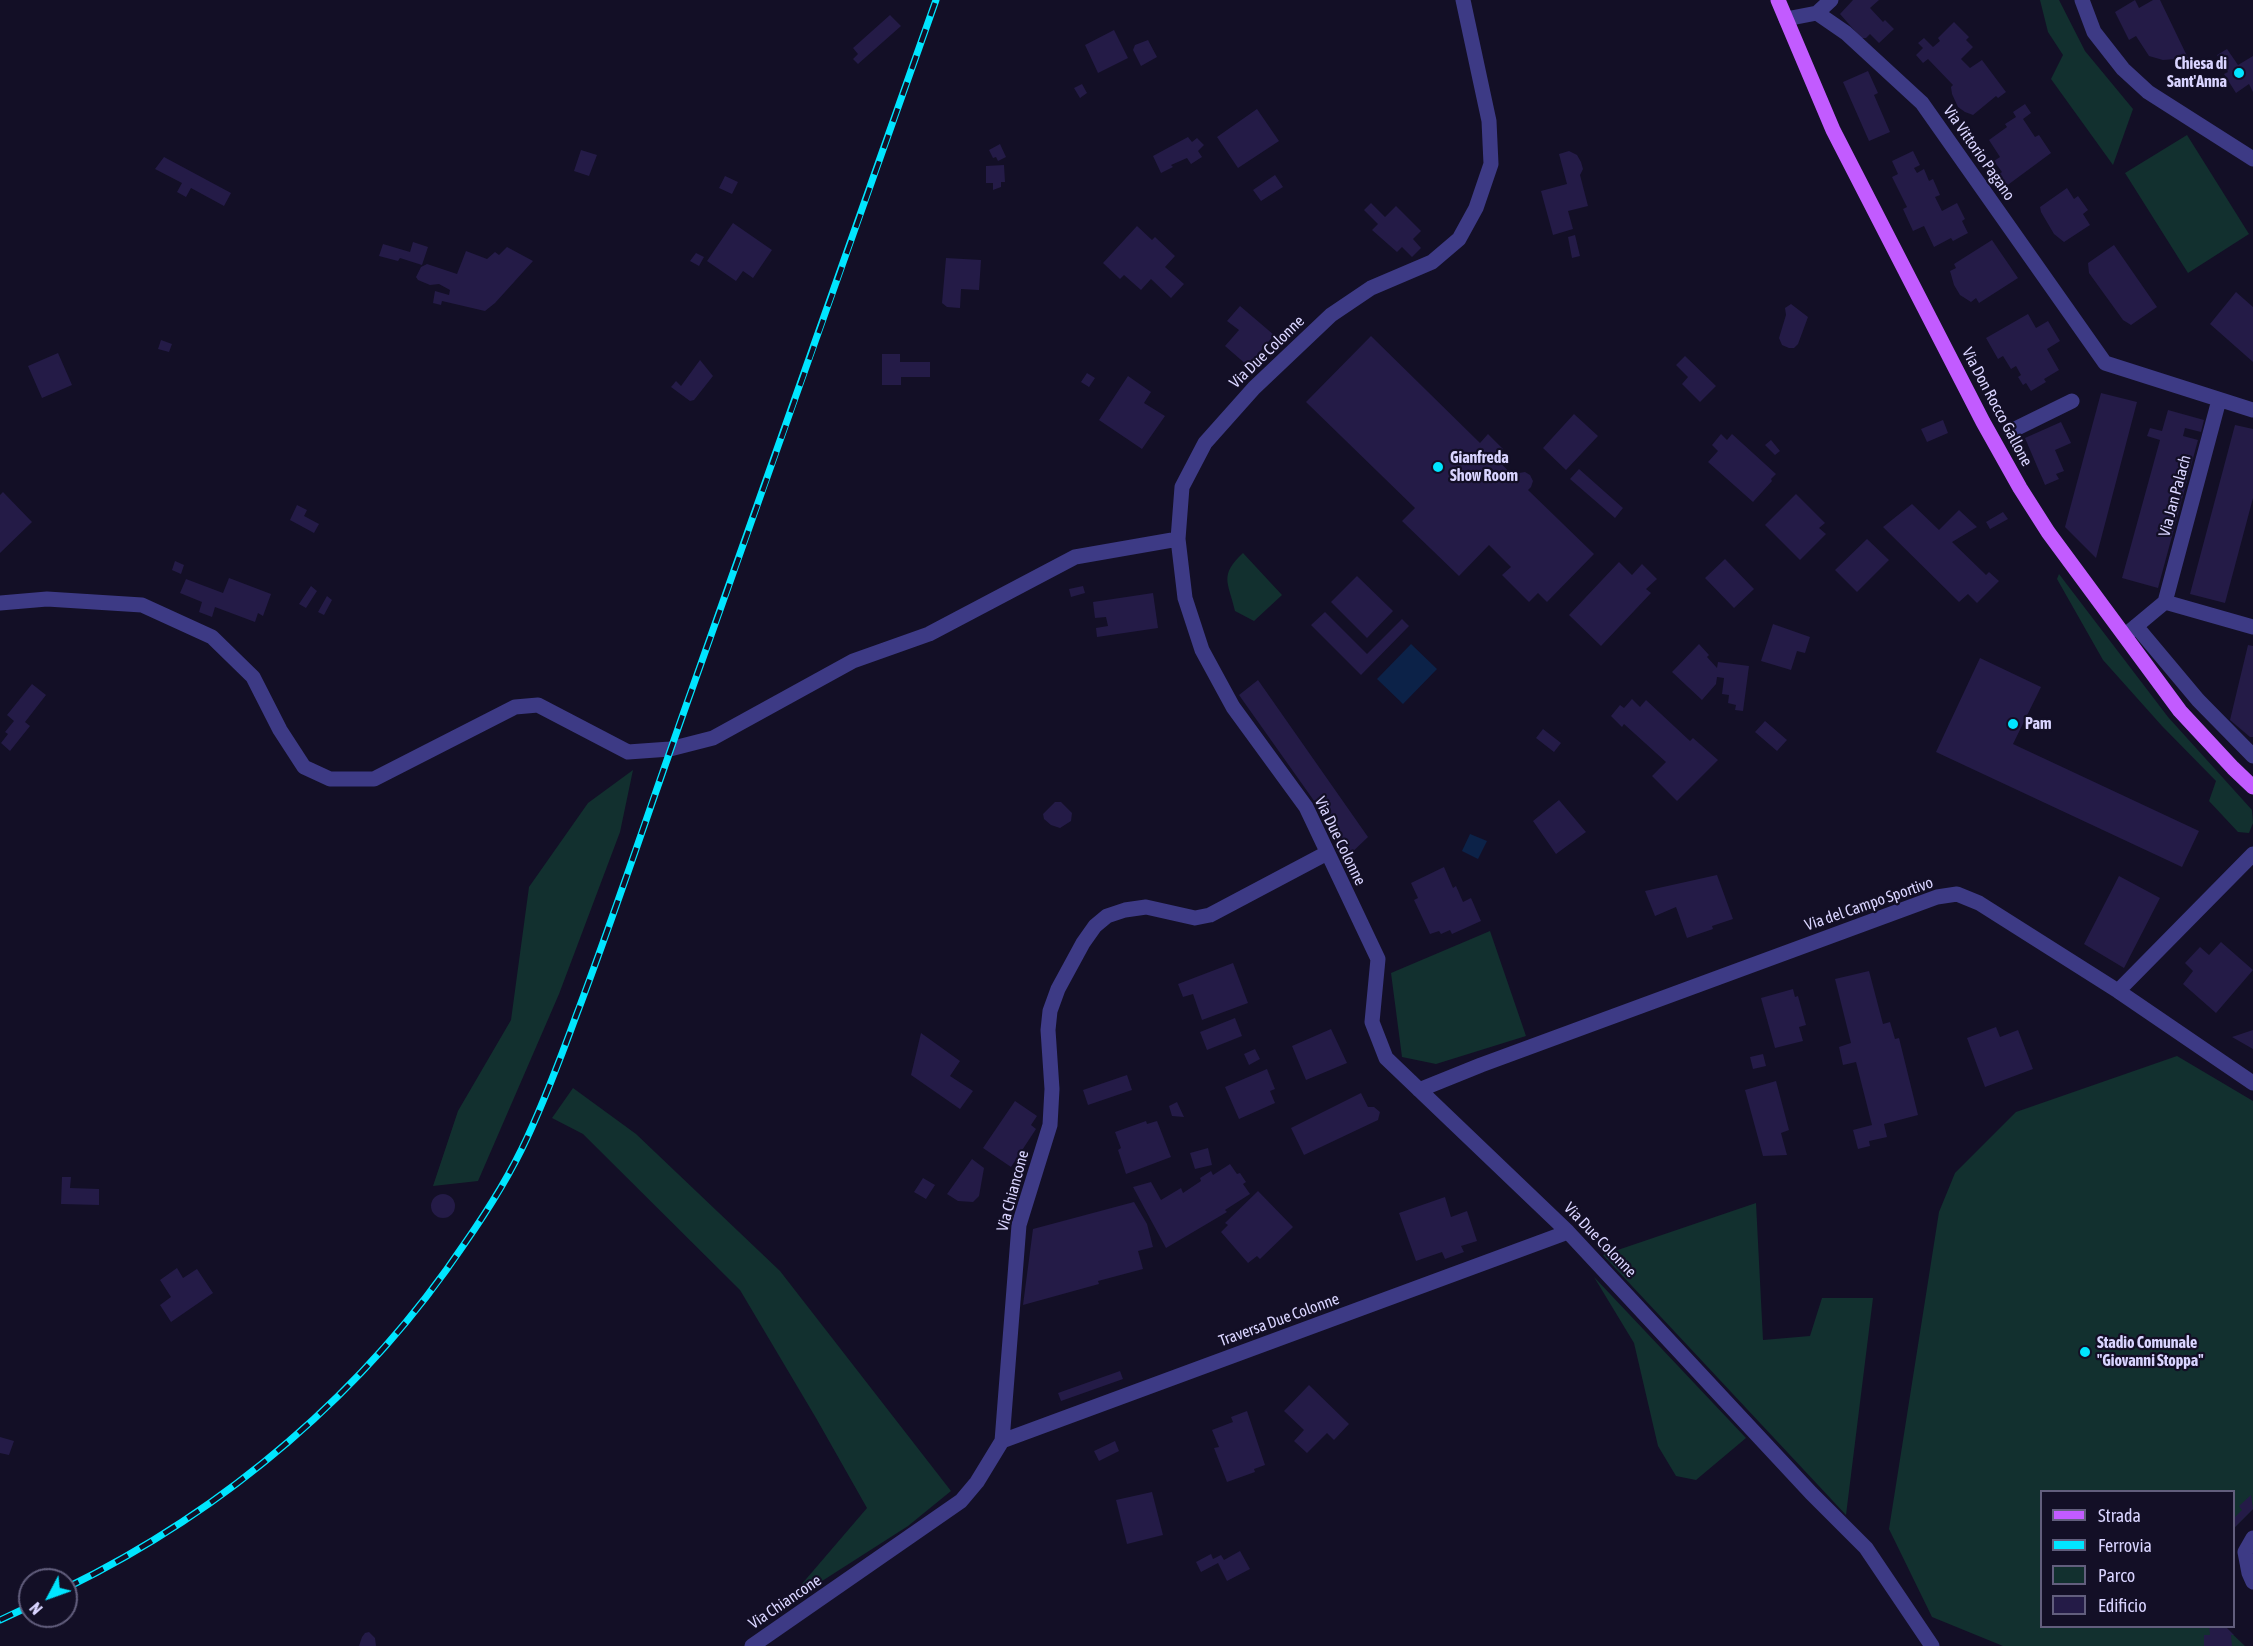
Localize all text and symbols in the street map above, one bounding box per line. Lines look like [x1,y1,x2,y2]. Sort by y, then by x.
place label: Chiesa di Sant'Anna [2167,54,2227,92]
marker: Chiesa di Sant'Anna [2232,66,2246,80]
street label: Via Vittorio Pagano [1939,102,2019,204]
street label: Via Due Colonne [1226,312,1308,392]
street label: Via Don Rocco Gallone [1958,344,2036,470]
place label: Gianfreda Show Room [1450,448,1518,486]
street label: Via Jan Palach [2155,453,2195,539]
marker: Gianfreda Show Room [1431,460,1445,474]
place label: Pam [2025,714,2051,734]
marker: Pam [2006,717,2020,731]
street label: Via Due Colonne [1310,793,1370,889]
street label: Via del Campo Sportivo [1802,873,1936,935]
street label: Via Chiancone [993,1148,1033,1234]
street label: Via Due Colonne [1560,1199,1640,1281]
street label: Traversa Due Colonne [1216,1289,1342,1351]
place label: Stadio Comunale "Giovanni Stoppa" [2097,1333,2204,1371]
marker: Stadio Comunale "Giovanni Stoppa" [2078,1345,2092,1359]
legend [2040,1490,2235,1628]
text: Strada [2098,1505,2141,1526]
text: Ferrovia [2098,1535,2152,1556]
text: Parco [2098,1565,2135,1586]
north arrow [18,1568,78,1628]
street label: Via Chiancone [745,1571,825,1633]
text: Edificio [2098,1595,2147,1616]
text: N [26,1599,46,1618]

